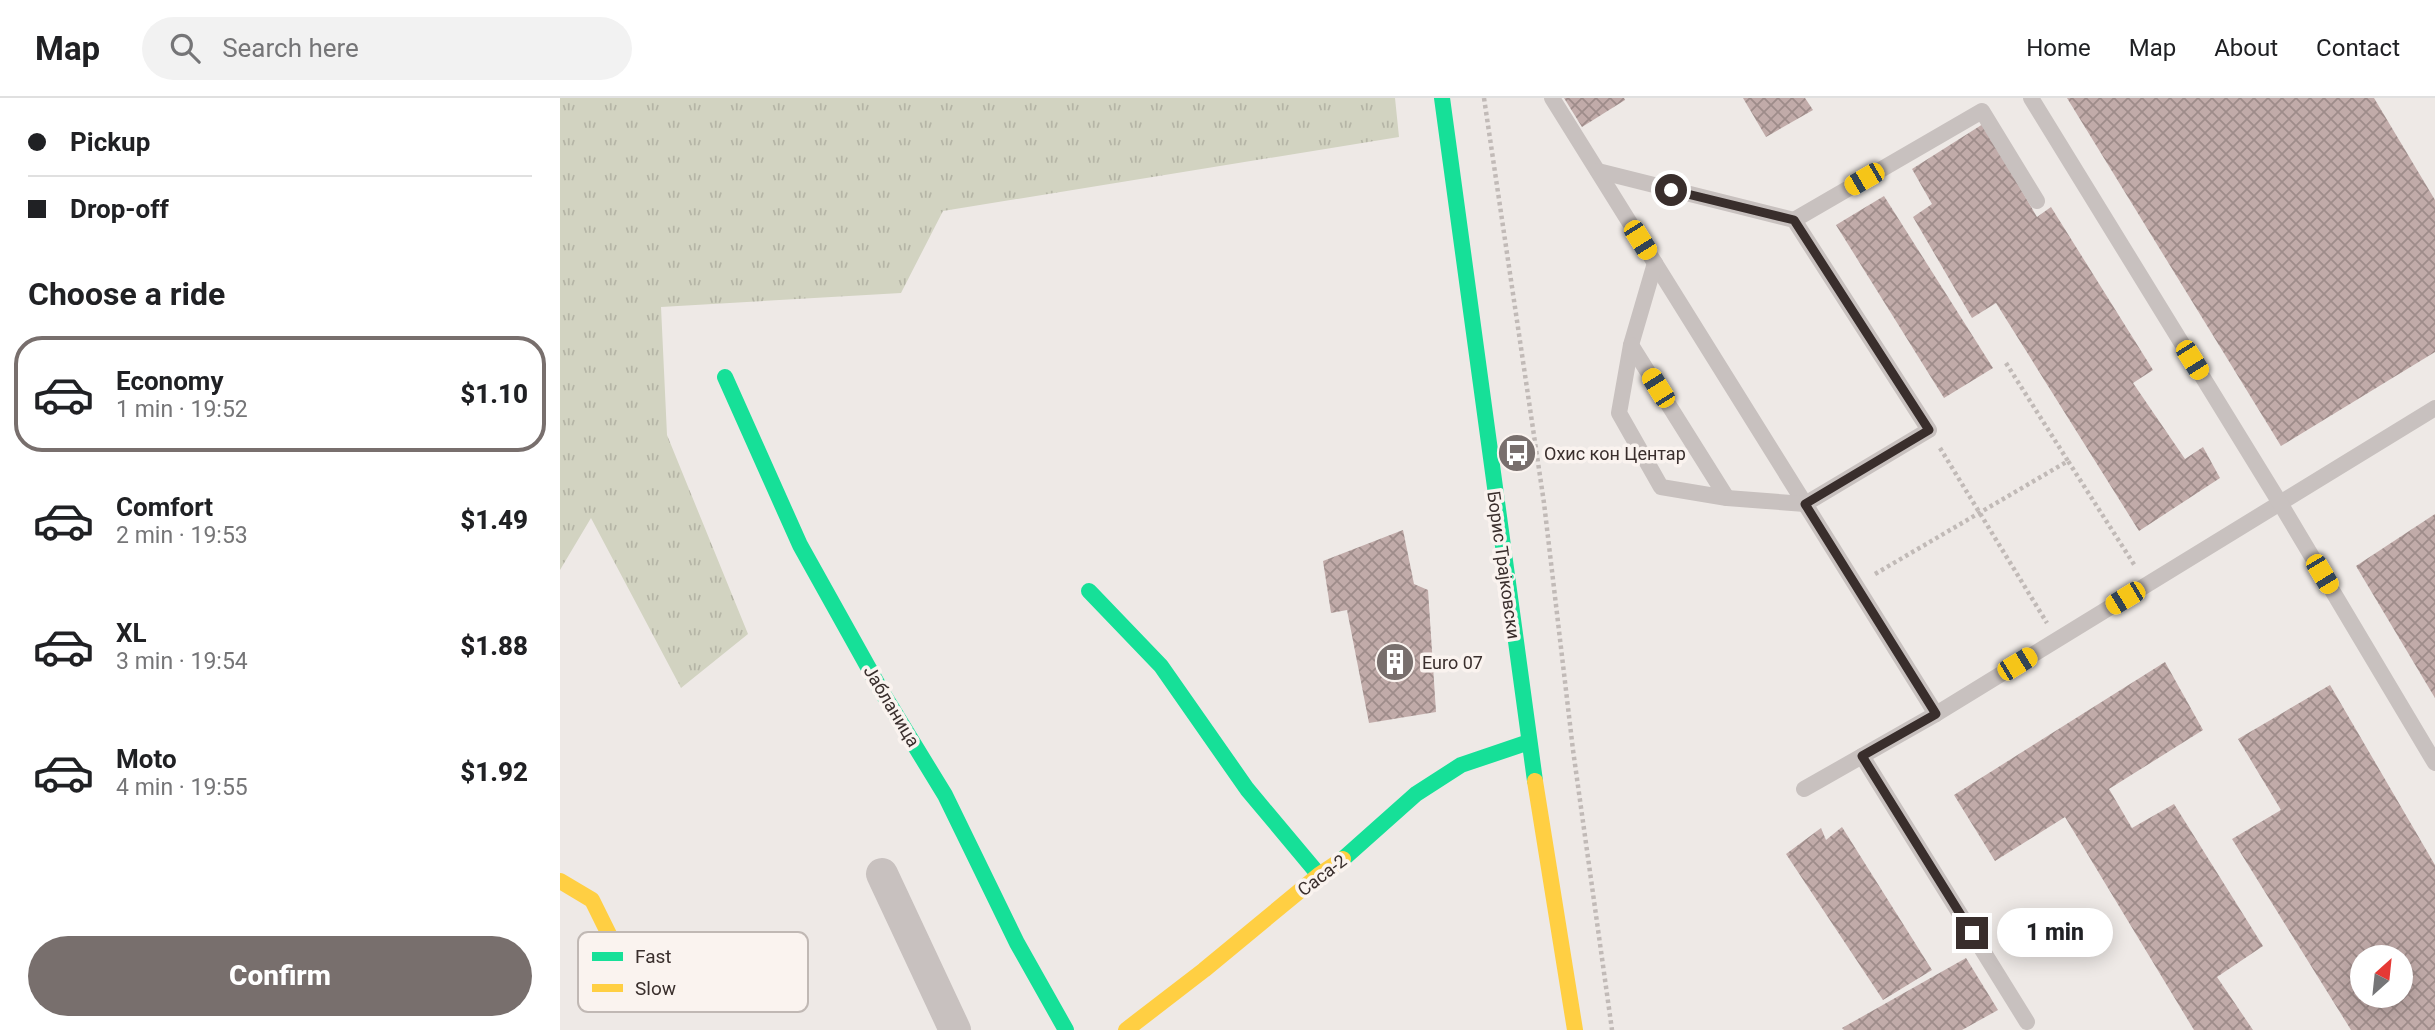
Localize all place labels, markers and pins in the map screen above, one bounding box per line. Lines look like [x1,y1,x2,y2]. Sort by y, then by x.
bus stop icon: Охис кон Центар [1496,432,1538,474]
place label: Охис кон Центар [1544,443,1686,464]
building icon: Euro 07 [1374,641,1416,683]
place label: Euro 07 [1422,652,1483,673]

